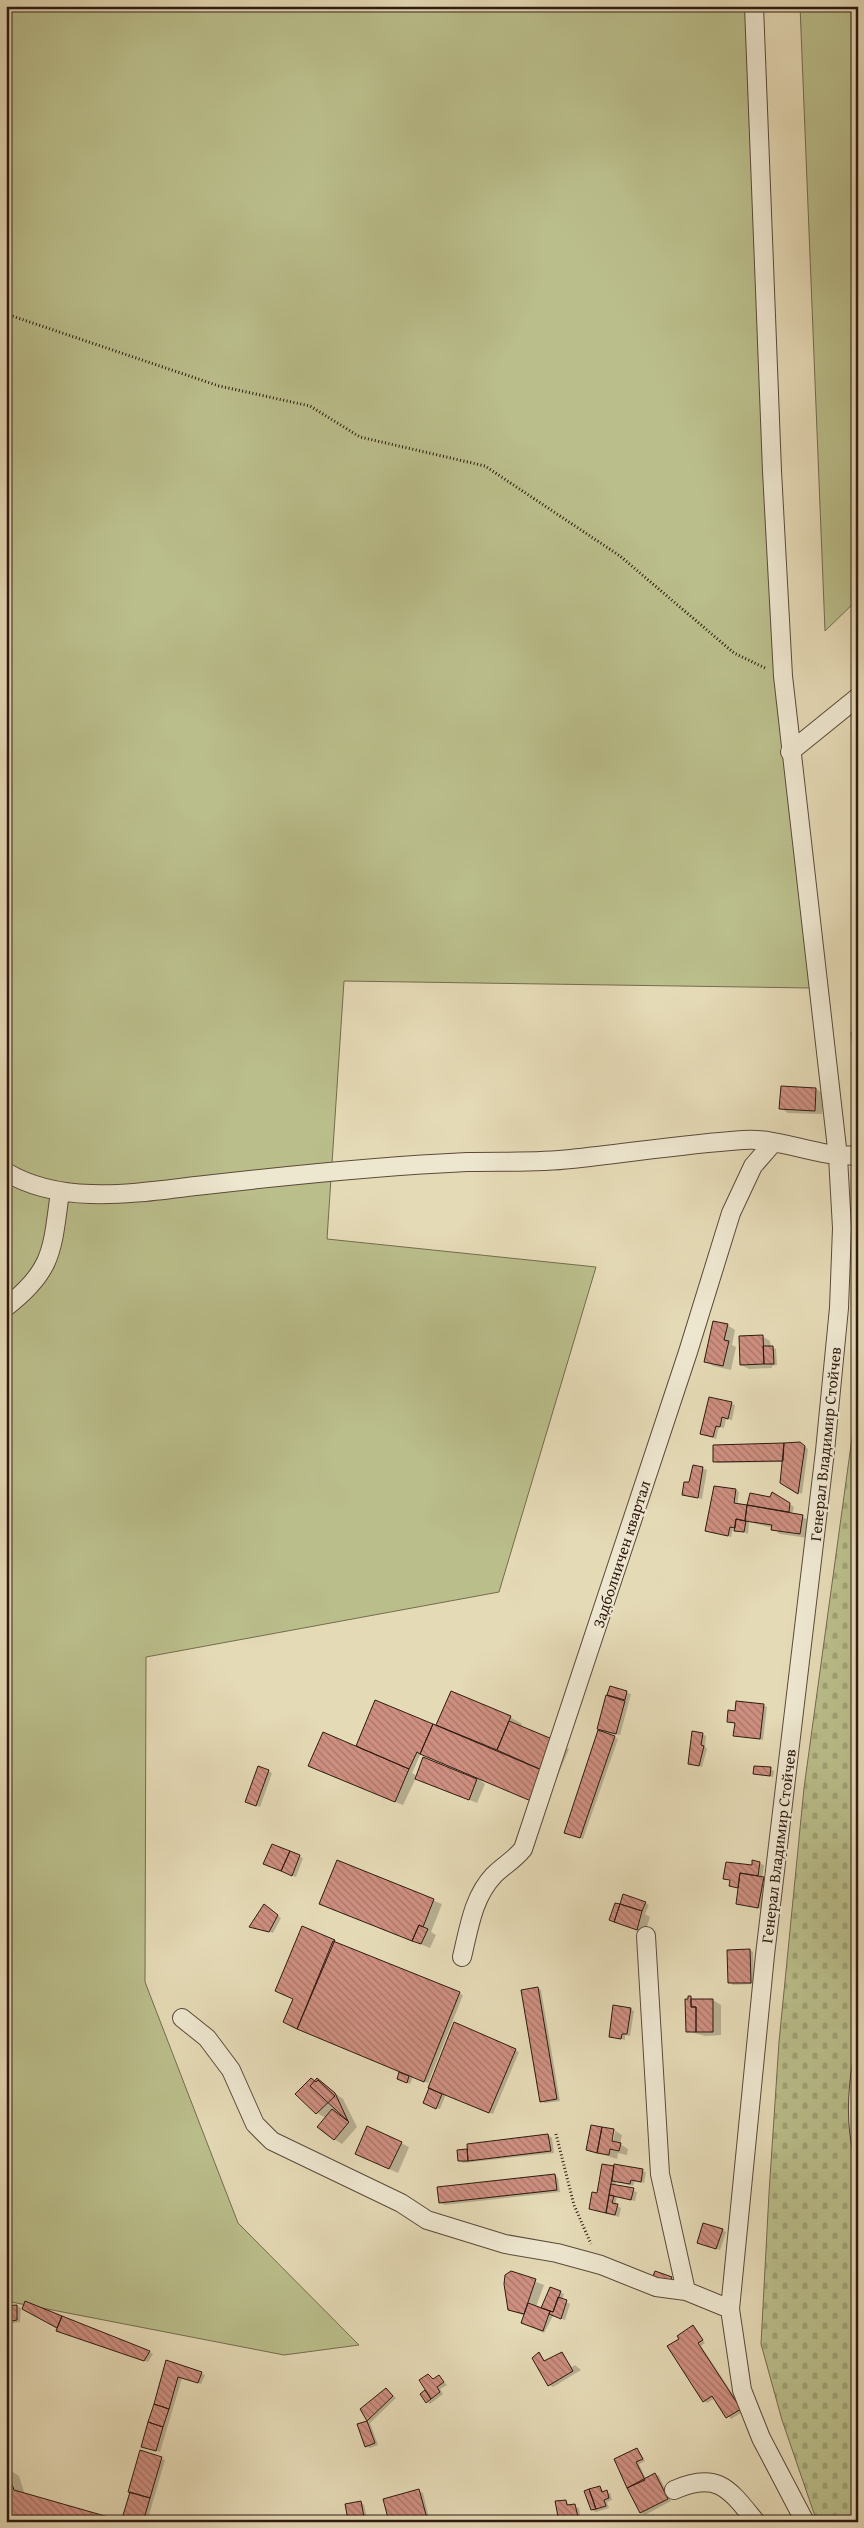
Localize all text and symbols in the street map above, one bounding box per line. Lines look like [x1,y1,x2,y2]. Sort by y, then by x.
street label: Генерал Владимир Стойчев [803,1345,847,1542]
street label: Задболничен квартал [586,1477,656,1631]
street label: Генерал Владимир Стойчев [754,1747,802,1944]

